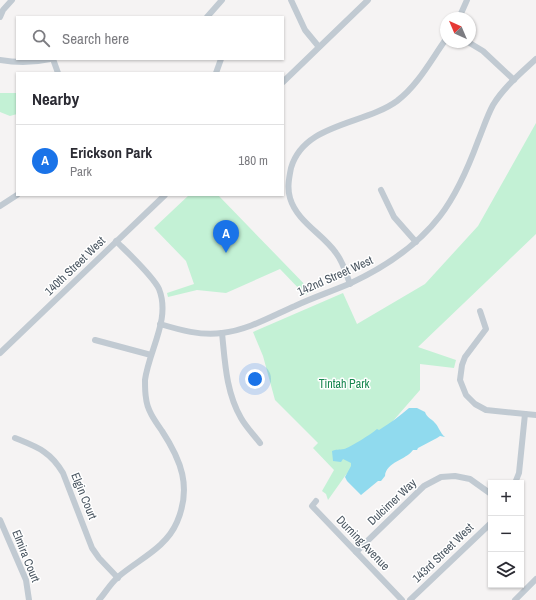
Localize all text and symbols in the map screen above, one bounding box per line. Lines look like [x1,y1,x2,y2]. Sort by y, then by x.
north arrow [440,12,476,48]
search box [16,16,284,60]
icon: search [30,27,52,49]
text: Search here [62,28,129,49]
text: Nearby [32,87,79,110]
text: Erickson Park [70,142,152,163]
text: A [41,152,49,169]
text: 180 m [238,152,268,169]
text: Park [70,163,92,180]
pin: A [213,220,239,253]
street label: 140th Street West [41,233,109,299]
street label: 142nd Street West [295,252,376,300]
your location [245,369,265,389]
park label: Tintah Park [319,376,369,392]
street label: Elgin Court [67,470,101,522]
street label: Dulcimer Way [364,475,420,529]
map controls [488,480,524,588]
button: + [488,480,524,516]
street label: Durning Avenue [333,512,393,574]
button: − [488,516,524,552]
street label: 143rd Street West [409,520,477,586]
street label: Elmira Court [8,527,44,585]
button: layers [488,552,524,588]

